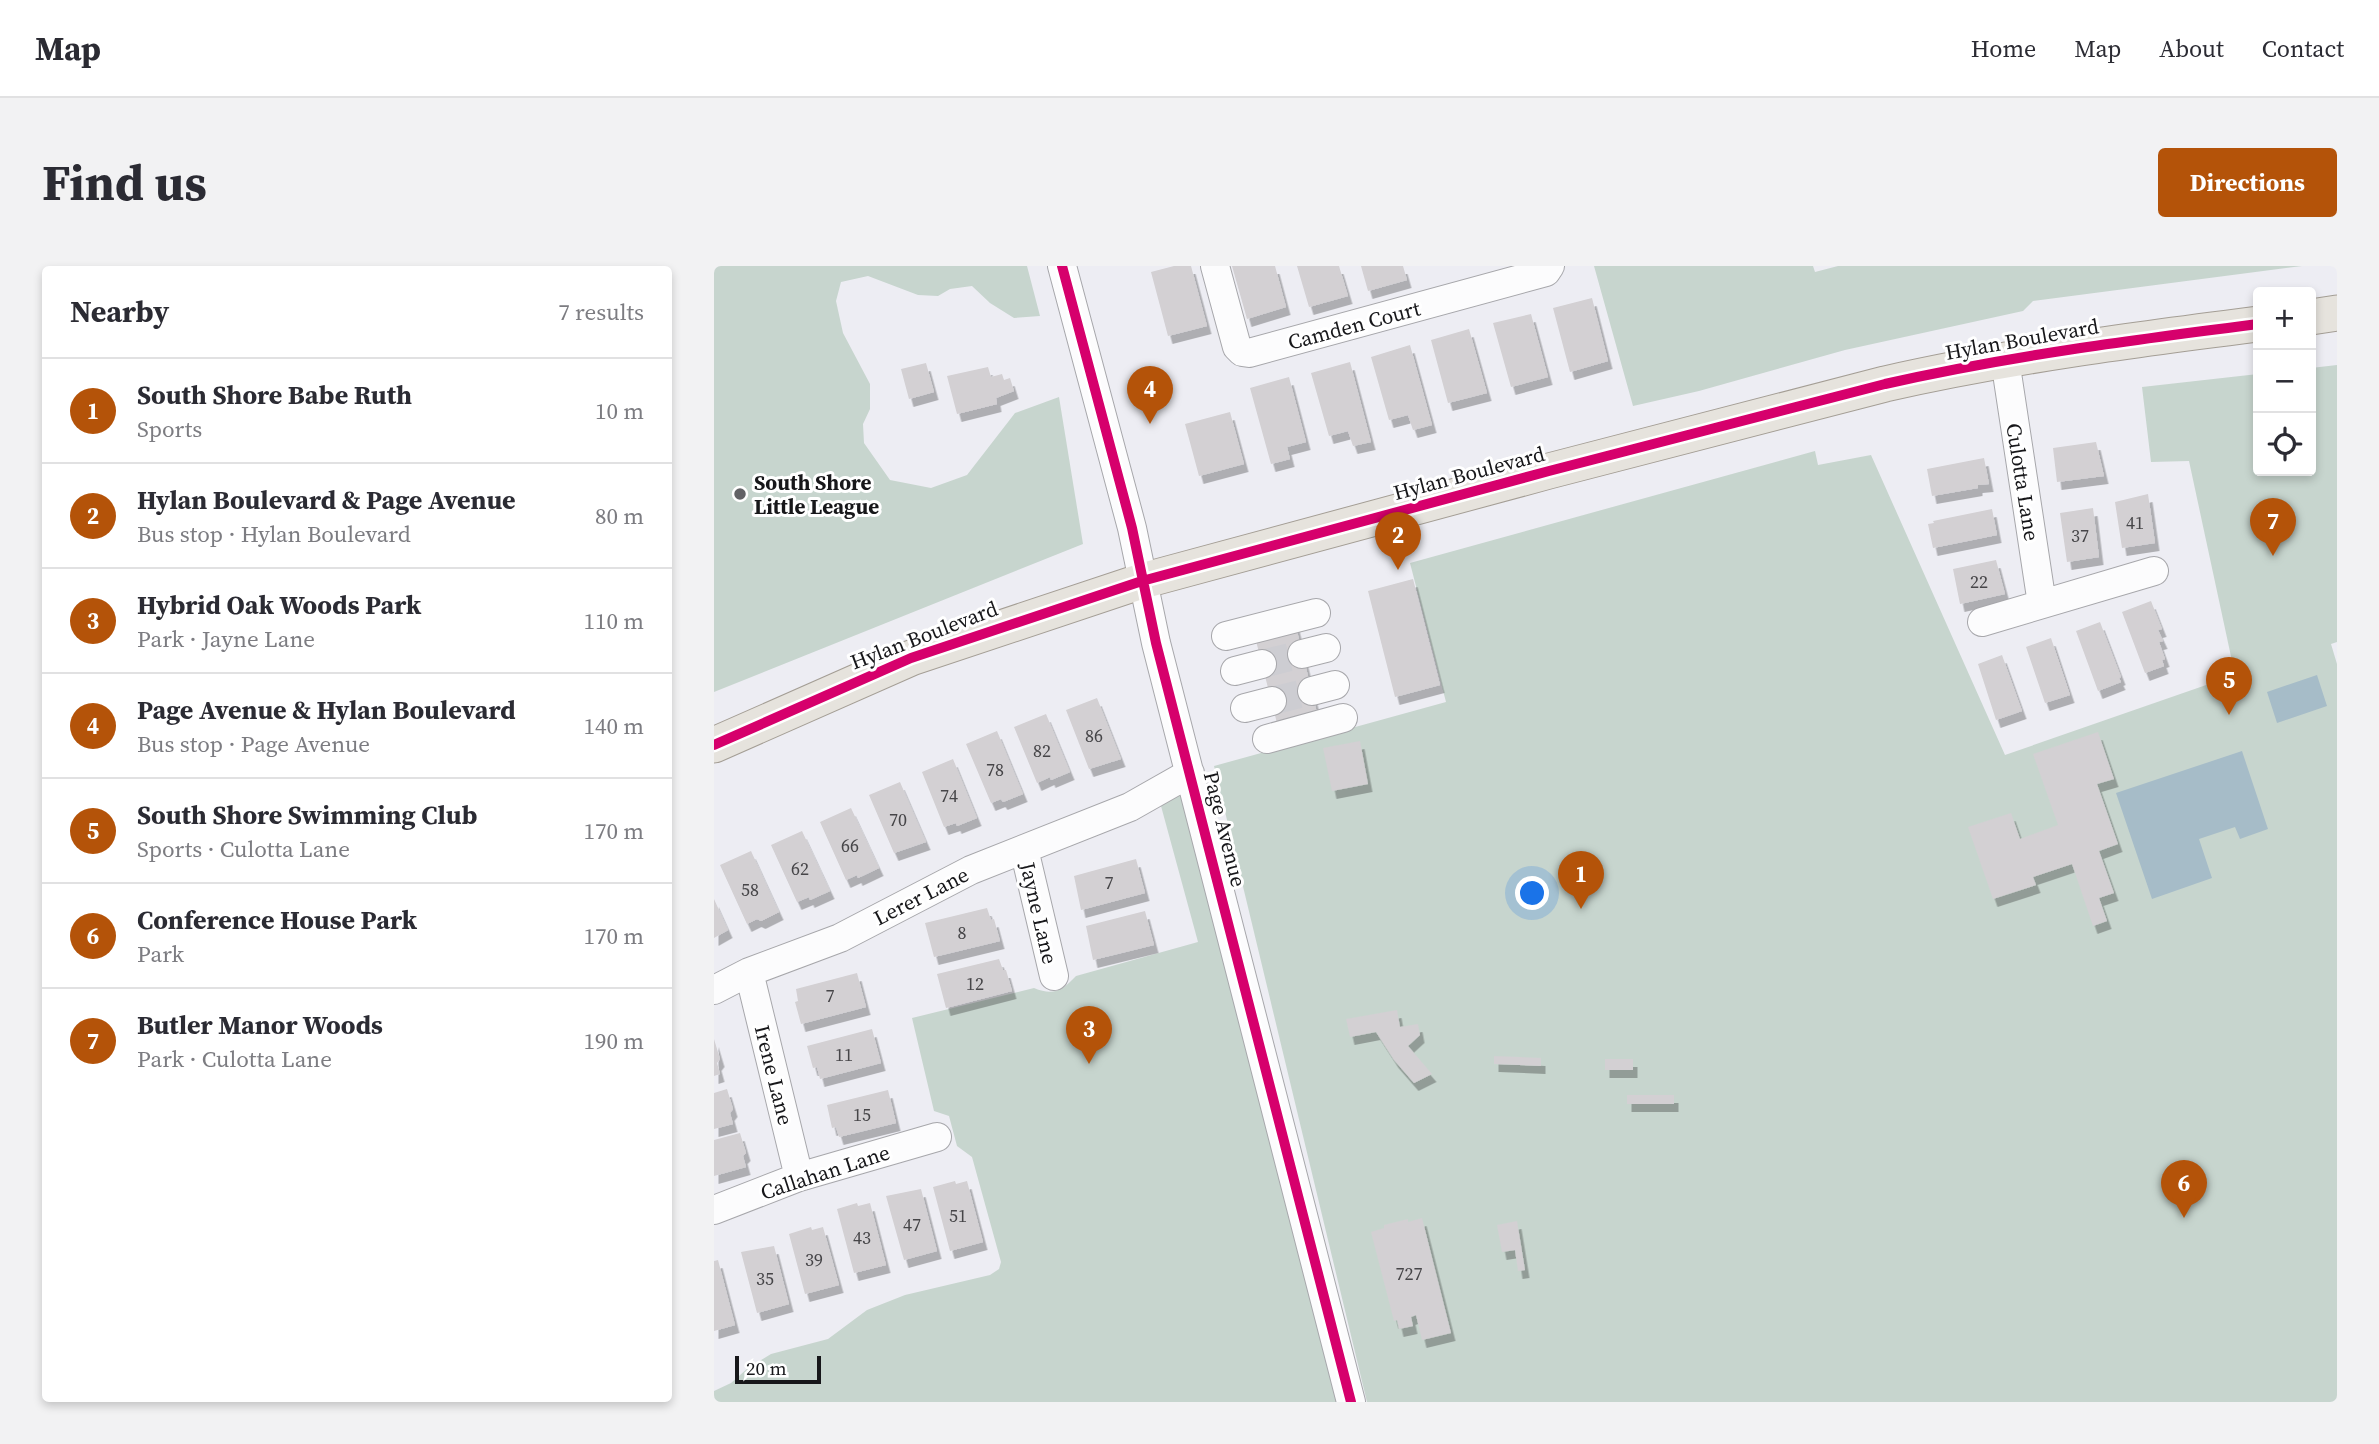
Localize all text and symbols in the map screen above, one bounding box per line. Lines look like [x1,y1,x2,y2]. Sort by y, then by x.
text: Map [35,26,101,71]
text: Home [1971,32,2036,65]
text: Map [2074,32,2121,65]
text: About [2159,32,2224,65]
text: Contact [2262,32,2344,65]
button: Directions [2158,148,2337,217]
text: Find us [42,149,207,216]
map controls [2253,287,2316,476]
button: + [2253,287,2316,350]
text: Nearby [70,291,169,332]
street label: Camden Court [1285,293,1424,357]
text: 7 results [558,296,644,328]
street label: Hylan Boulevard [1943,311,2101,367]
button: − [2253,350,2316,413]
pin: 4 [1127,366,1173,424]
text: South Shore Babe Ruth [137,377,412,413]
text: 1 [87,395,99,427]
text: 10 m [595,395,644,427]
text: Sports [137,413,202,445]
button: locate [2253,413,2316,476]
street label: Culotta Lane [1999,421,2047,543]
street label: Hylan Boulevard [1390,439,1548,507]
place label: South Shore Little League [754,468,879,521]
text: Hylan Boulevard & Page Avenue [137,482,516,518]
marker: South Shore Little League [732,486,748,502]
pin: 7 [2250,498,2296,556]
text: 2 [87,500,99,532]
text: 80 m [595,500,644,532]
house number: 41 [2126,510,2144,535]
pin: 2 [1375,512,1421,570]
text: Bus stop · Hylan Boulevard [137,518,411,550]
house number: 37 [2071,523,2089,548]
house number: 22 [1970,569,1988,594]
text: Hybrid Oak Woods Park [137,587,421,623]
street label: Hylan Boulevard [846,594,1002,676]
text: 3 [87,605,99,637]
text: 110 m [583,605,644,637]
text: Park · Jayne Lane [137,623,315,655]
pin: 5 [2206,657,2252,715]
text: Page Avenue & Hylan Boulevard [137,692,516,728]
text: 4 [87,710,99,742]
text: 140 m [583,710,644,742]
house number: 86 [1085,723,1103,748]
text: Bus stop · Page Avenue [137,728,370,760]
house number: 82 [1033,738,1051,763]
house number: 78 [986,757,1004,782]
street label: Page Avenue [1197,768,1253,890]
house number: 74 [940,783,958,808]
text: South Shore Swimming Club [137,797,477,833]
house number: 70 [889,807,907,832]
text: 5 [87,815,99,847]
text: 170 m [583,815,644,847]
text: Sports · Culotta Lane [137,833,350,865]
house number: 66 [841,833,859,858]
pin: 1 [1558,851,1604,909]
house number: 62 [791,856,809,881]
street label: Jayne Lane [1013,858,1065,967]
street label: Lerer Lane [869,860,973,932]
house number: 7 [1105,870,1114,895]
your location [1515,876,1549,910]
house number: 58 [741,877,759,902]
text: Conference House Park [137,902,417,938]
text: 6 [87,920,99,952]
text: 170 m [583,920,644,952]
house number: 8 [958,920,967,945]
text: Park [137,938,184,970]
house number: 12 [966,971,984,996]
house number: 7 [826,983,835,1008]
pin: 3 [1066,1006,1112,1064]
text: Butler Manor Woods [137,1007,383,1043]
street label: Irene Lane [748,1022,800,1128]
text: 7 [87,1025,99,1057]
text: 190 m [583,1025,644,1057]
house number: 11 [835,1042,853,1067]
text: Park · Culotta Lane [137,1043,332,1075]
house number: 15 [853,1102,871,1127]
street label: Callahan Lane [757,1137,893,1207]
pin: 6 [2161,1160,2207,1218]
house number: 51 [949,1203,967,1228]
house number: 47 [903,1212,921,1237]
house number: 43 [853,1225,871,1250]
house number: 39 [805,1247,823,1272]
house number: 727 [1396,1261,1423,1286]
house number: 35 [756,1266,774,1291]
scale bar [735,1353,821,1385]
text: 20 m [746,1355,787,1381]

